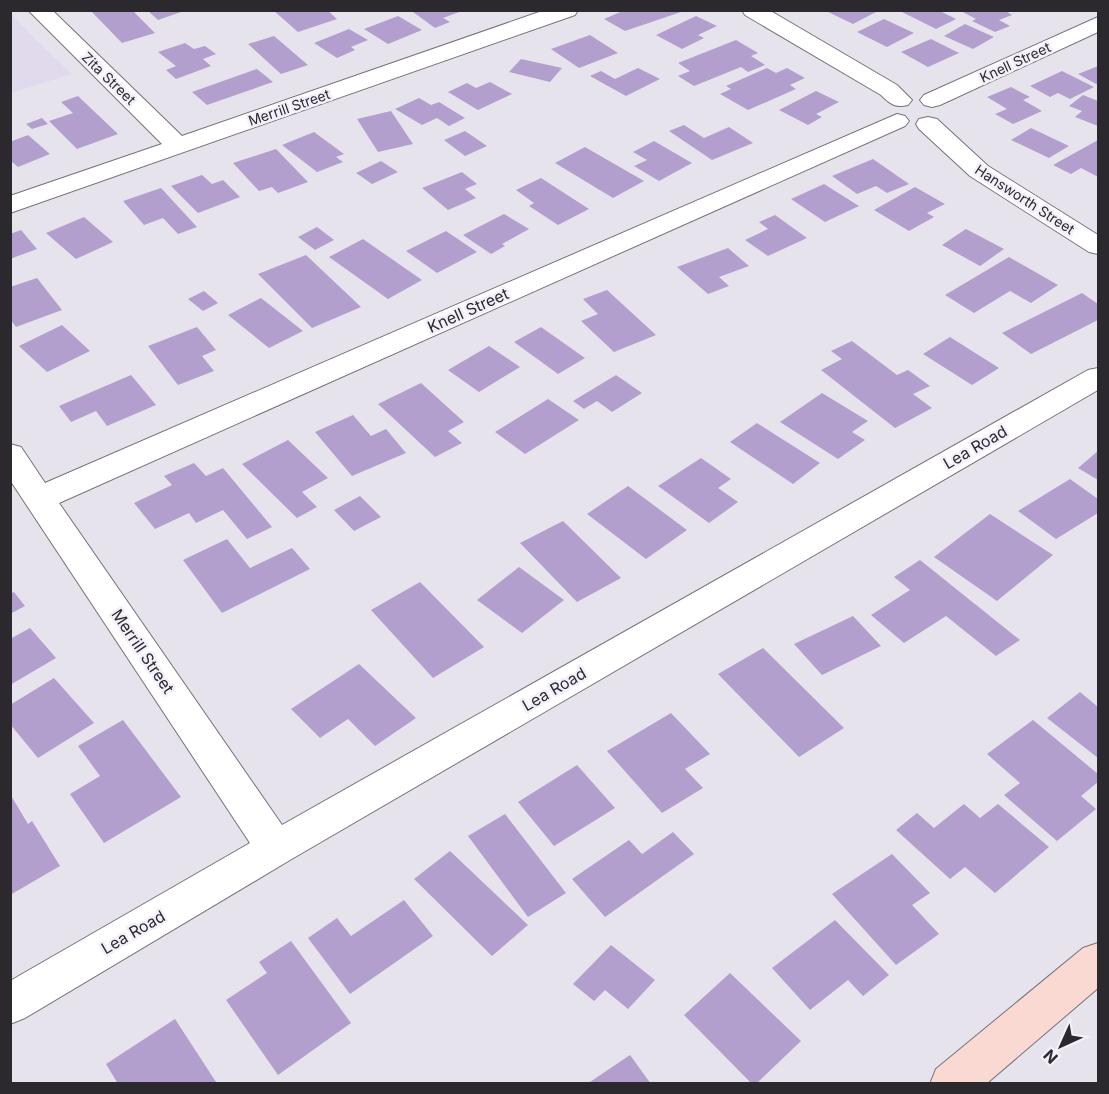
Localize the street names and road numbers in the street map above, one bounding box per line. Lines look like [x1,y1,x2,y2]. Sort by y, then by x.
street label: Knell Street [977,38,1053,86]
street label: Zita Street [79,48,140,108]
street label: Merrill Street [246,85,333,129]
street label: Hansworth Street [972,160,1078,238]
street label: Knell Street [424,283,512,337]
street label: Lea Road [939,421,1011,473]
street label: Merrill Street [107,605,179,697]
street label: Lea Road [518,663,590,715]
street label: Lea Road [97,906,169,958]

